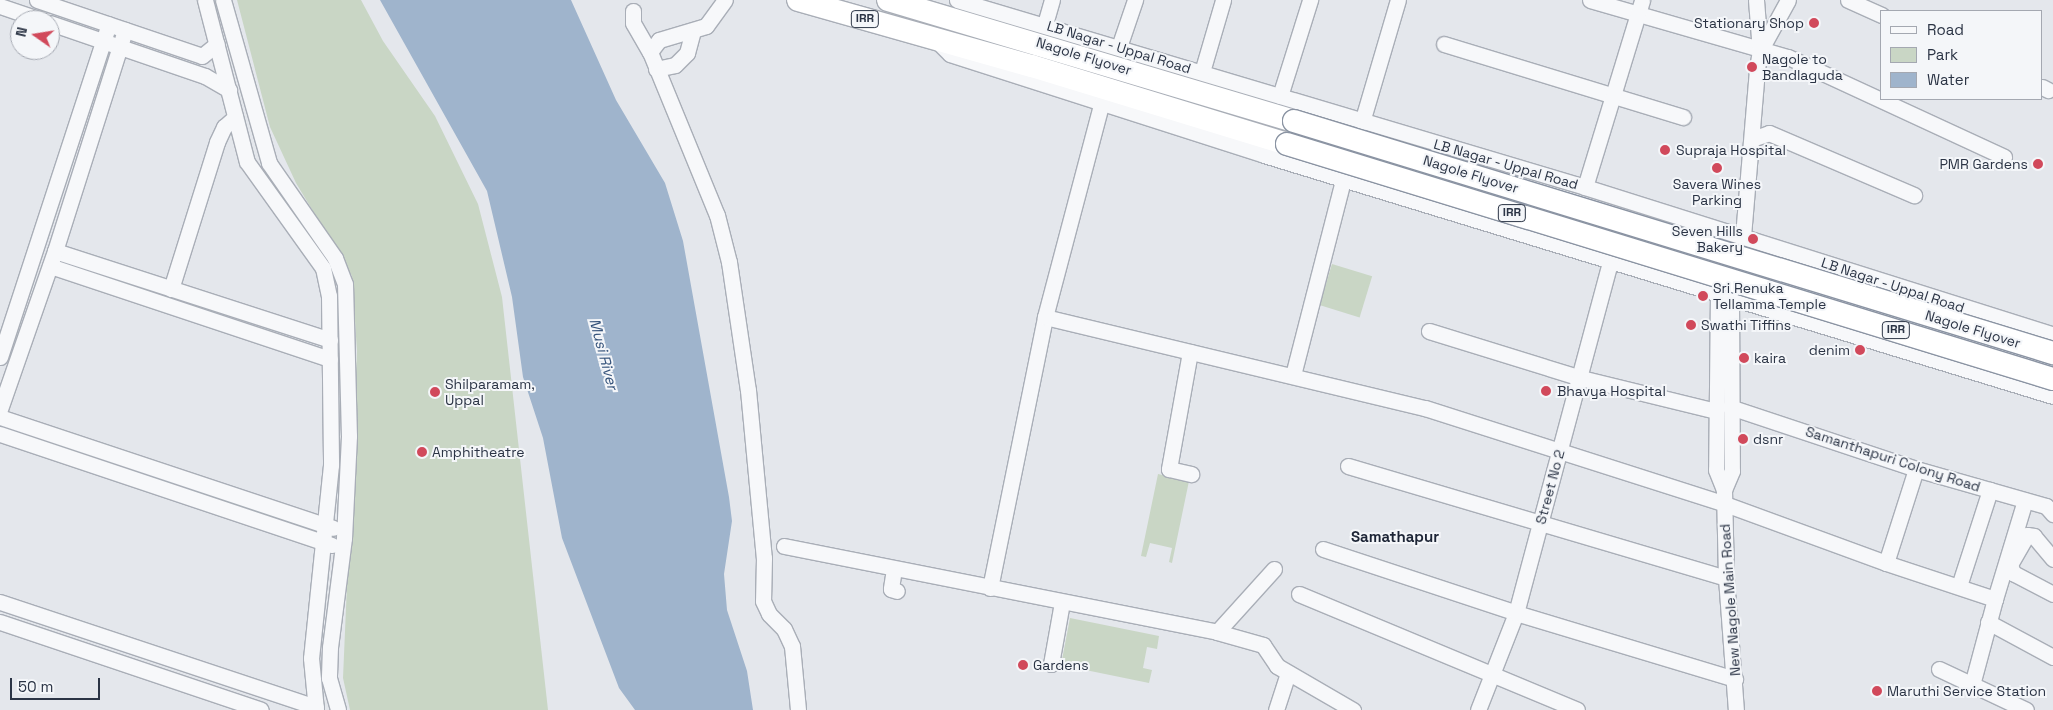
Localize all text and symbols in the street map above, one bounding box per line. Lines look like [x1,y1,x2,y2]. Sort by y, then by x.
north arrow [10,10,60,60]
road number: IRR [850,10,880,28]
legend [1880,10,2043,100]
place label: Stationary Shop [1694,15,1804,31]
street label: LB Nagar - Uppal Road [1045,17,1193,77]
marker: Stationary Shop [1808,17,1820,29]
text: Road [1927,20,1964,39]
text: N [12,25,31,38]
street label: Nagole Flyover [1034,34,1134,78]
text: Park [1927,45,1958,64]
place label: Nagole to Bandlaguda [1762,51,1843,84]
marker: Nagole to Bandlaguda [1746,61,1758,73]
text: Water [1927,70,1969,89]
street label: LB Nagar - Uppal Road [1431,135,1581,193]
place label: Supraja Hospital [1676,142,1786,158]
marker: Supraja Hospital [1658,143,1672,157]
street label: Nagole Flyover [1421,152,1521,196]
place label: PMR Gardens [1939,156,2028,172]
marker: PMR Gardens [2032,158,2044,170]
marker: Savera Wines Parking [1711,162,1723,174]
place label: Savera Wines Parking [1673,176,1761,208]
road number: IRR [1497,204,1527,222]
place label: Seven Hills Bakery [1672,223,1743,256]
marker: Seven Hills Bakery [1747,233,1759,245]
street label: LB Nagar - Uppal Road [1819,254,1967,316]
place label: Sri Renuka Tellamma Temple [1713,280,1827,312]
marker: Sri Renuka Tellamma Temple [1697,290,1709,302]
street label: Nagole Flyover [1923,307,2023,351]
water label: Musi River [586,316,622,392]
place label: Swathi Tiffins [1701,317,1792,333]
marker: Swathi Tiffins [1685,319,1697,331]
road number: IRR [1881,320,1911,340]
place label: denim [1809,342,1850,358]
marker: denim [1854,344,1866,356]
place label: kaira [1754,350,1786,366]
marker: kaira [1738,352,1750,364]
place label: Shilparamam, Uppal [445,376,535,408]
place label: Bhavya Hospital [1557,383,1666,399]
marker: Bhavya Hospital [1539,384,1553,398]
marker: Shilparamam, Uppal [429,386,441,398]
street label: Samanthapuri Colony Road [1803,423,1983,495]
place label: dsnr [1753,431,1783,447]
marker: dsnr [1737,433,1749,445]
place label: Amphitheatre [432,444,525,460]
marker: Amphitheatre [416,446,428,458]
street label: Street No 2 [1532,448,1568,526]
street label: New Nagole Main Road [1716,523,1744,677]
district label: Samathapur [1351,528,1439,546]
place label: Gardens [1033,657,1089,673]
marker: Gardens [1017,659,1029,671]
scale bar [12,668,102,700]
text: 50 m [18,677,53,696]
place label: Maruthi Service Station [1887,683,2046,699]
marker: Maruthi Service Station [1871,685,1883,697]

